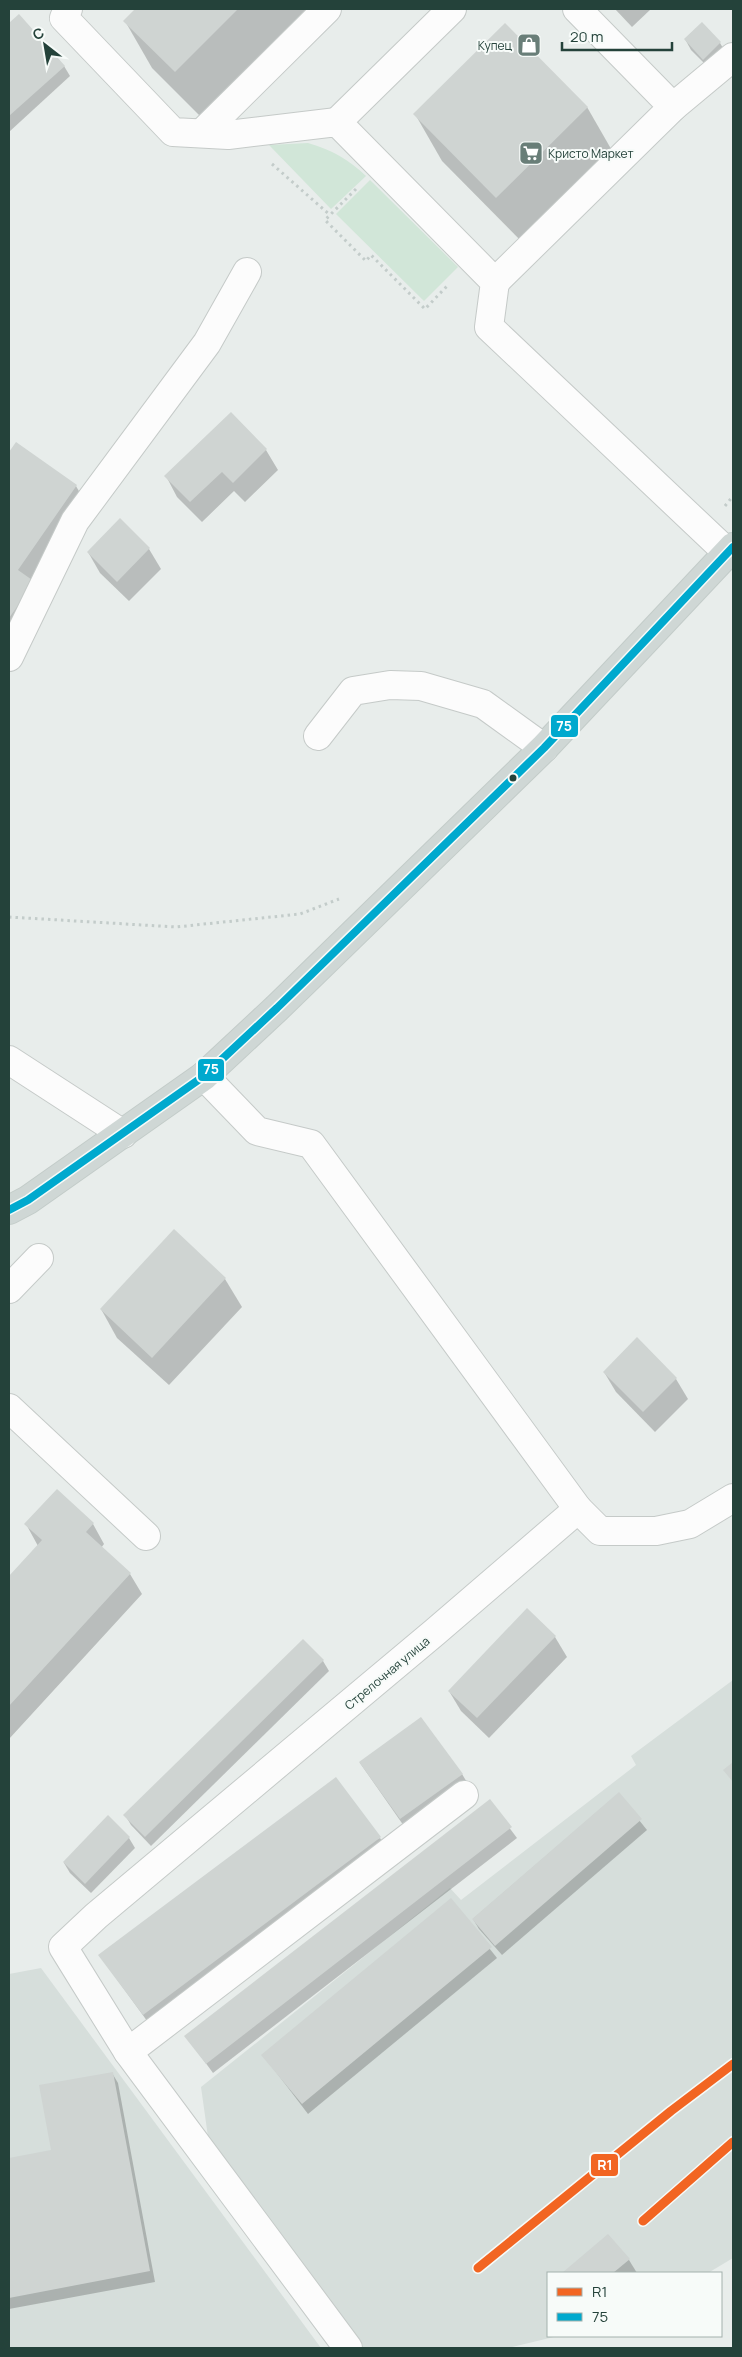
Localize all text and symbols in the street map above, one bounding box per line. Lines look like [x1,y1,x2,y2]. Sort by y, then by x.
north arrow [20,20,70,70]
scale bar [562,20,672,52]
text: С [29,23,47,44]
text: 20 m [570,26,603,47]
shop icon: Купец [516,32,542,58]
place label: Купец [478,37,513,54]
supermarket icon: Кристо Маркет [518,140,544,166]
place label: Кристо Маркет [548,145,634,162]
line badge: 75 [550,714,579,738]
text: 75 [556,716,572,735]
unlabelled marker [508,773,518,783]
line badge: 75 [197,1058,225,1082]
text: 75 [203,1059,219,1078]
street label: Стрелочная улица [341,1632,433,1714]
line badge: R1 [590,2153,619,2177]
text: R1 [597,2155,613,2174]
legend [547,2272,722,2337]
text: R1 [592,2281,607,2302]
text: 75 [592,2306,608,2327]

